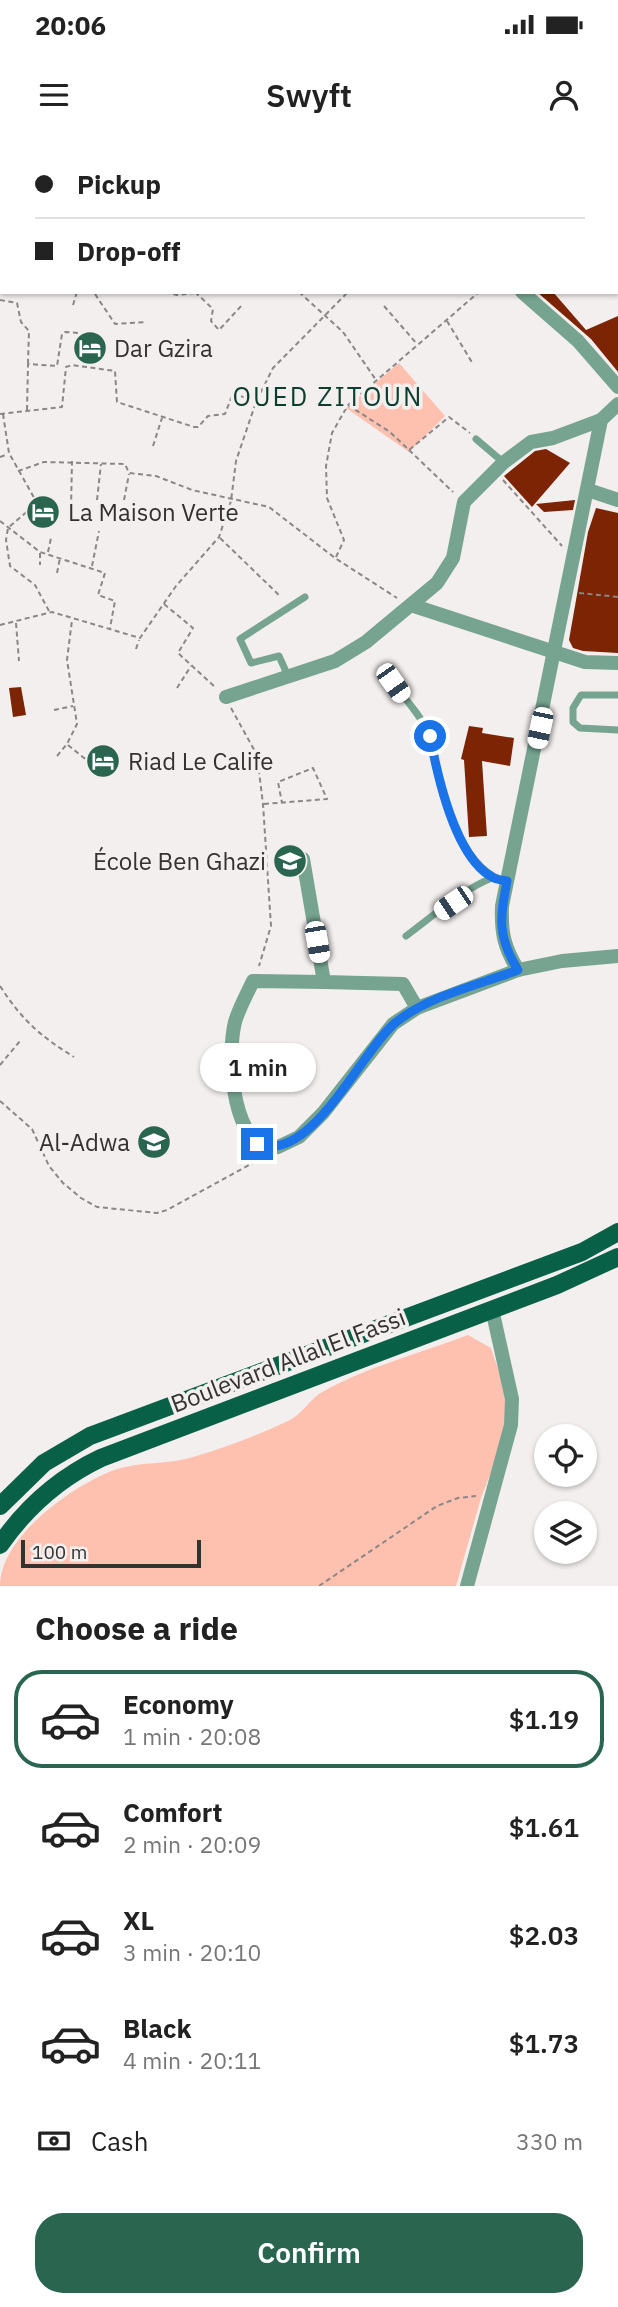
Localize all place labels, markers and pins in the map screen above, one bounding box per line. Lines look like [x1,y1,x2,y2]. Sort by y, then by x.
hotel icon: Dar Gzira [71,329,109,367]
place label: Dar Gzira [114,332,213,364]
hotel icon: La Maison Verte [24,493,62,531]
place label: La Maison Verte [68,496,239,528]
hotel icon: Riad Le Calife [84,742,122,780]
place label: Riad Le Calife [128,745,274,777]
school or university icon: École Ben Ghazi [271,842,309,880]
place label: École Ben Ghazi [93,845,266,877]
school or university icon: Al-Adwa [135,1123,173,1161]
place label: Al-Adwa [39,1126,130,1158]

